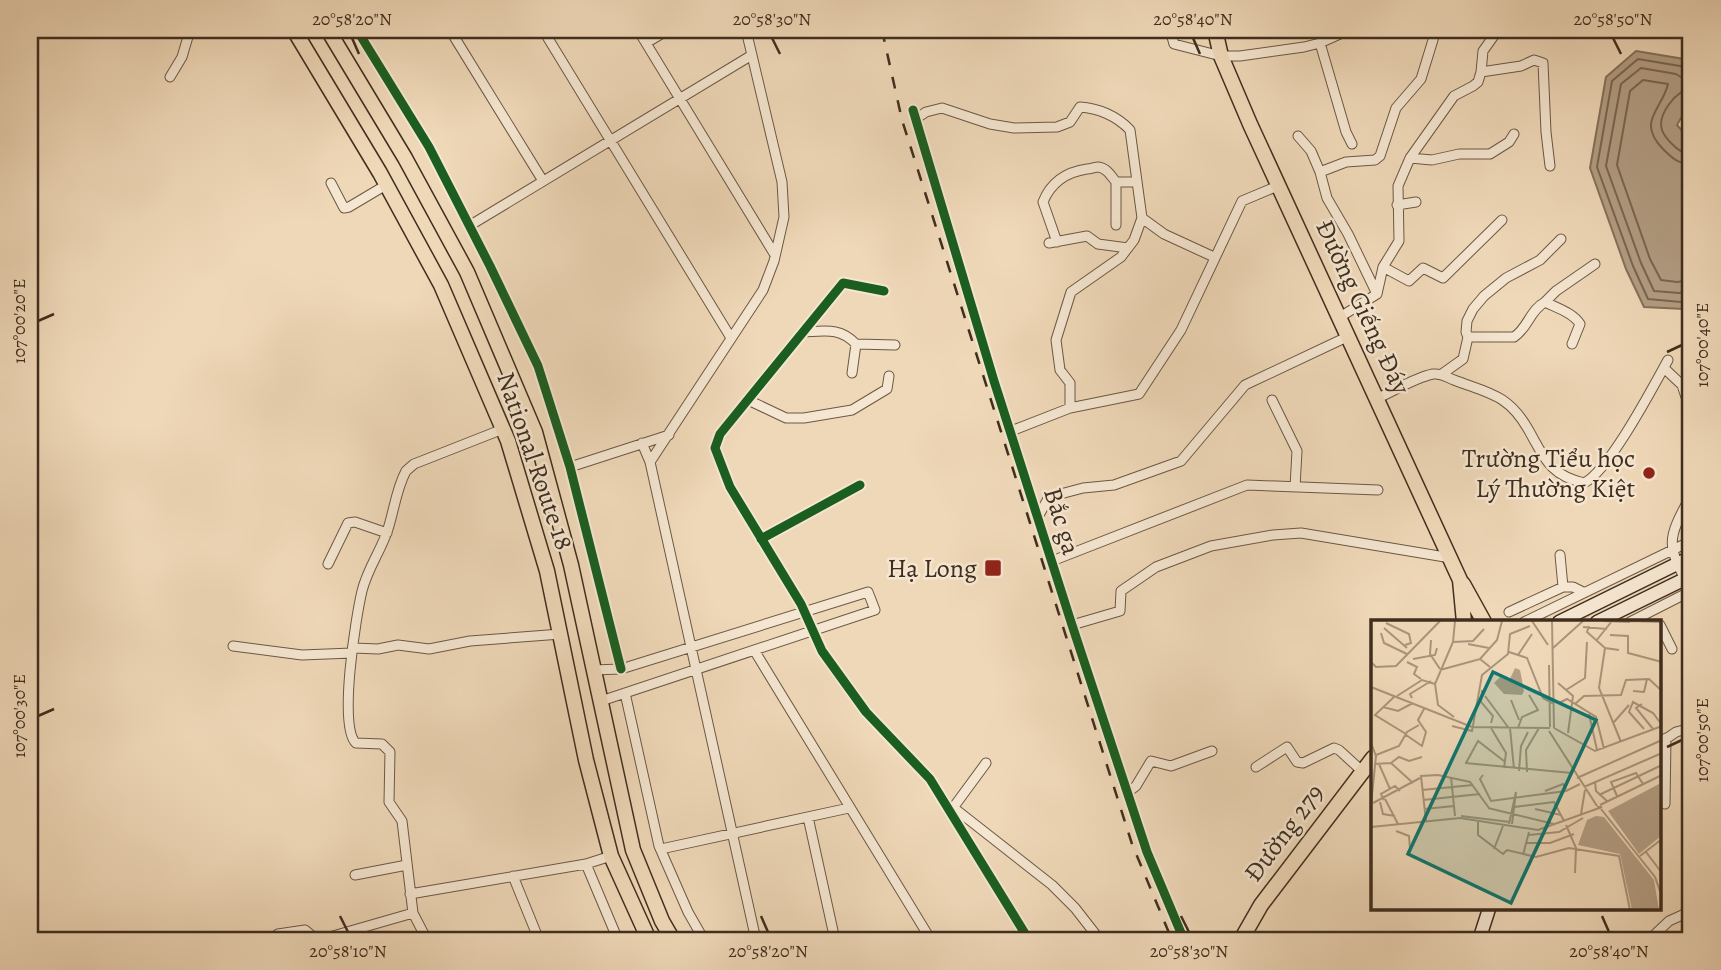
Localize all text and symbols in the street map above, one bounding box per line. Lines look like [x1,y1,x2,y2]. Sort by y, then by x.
text: 20°58'20"N [312,7,392,31]
text: 20°58'30"N [733,7,811,31]
text: 20°58'40"N [1153,7,1233,31]
text: 20°58'50"N [1574,7,1652,31]
street label: Đường Giếng Đáy [1307,214,1419,400]
text: 107°00'20"E [7,278,31,364]
text: 107°00'40"E [1690,303,1714,387]
street label: National Route 18 [488,367,582,555]
place label: Trường Tiểu học Lý Thường Kiệt [1462,441,1635,506]
marker: Trường Tiểu học Lý Thường Kiệt [1641,465,1657,481]
street label: Bắc ga [1035,483,1089,559]
place label: Hạ Long [887,551,977,586]
marker: Hạ Long [983,558,1003,578]
inset map [1371,620,1662,911]
text: 107°00'30"E [7,674,31,758]
text: 107°00'50"E [1690,698,1714,782]
street label: Đường 279 [1236,777,1332,889]
text: 20°58'10"N [309,939,387,963]
text: 20°58'20"N [728,939,808,963]
text: 20°58'30"N [1150,939,1228,963]
text: 20°58'40"N [1569,939,1649,963]

